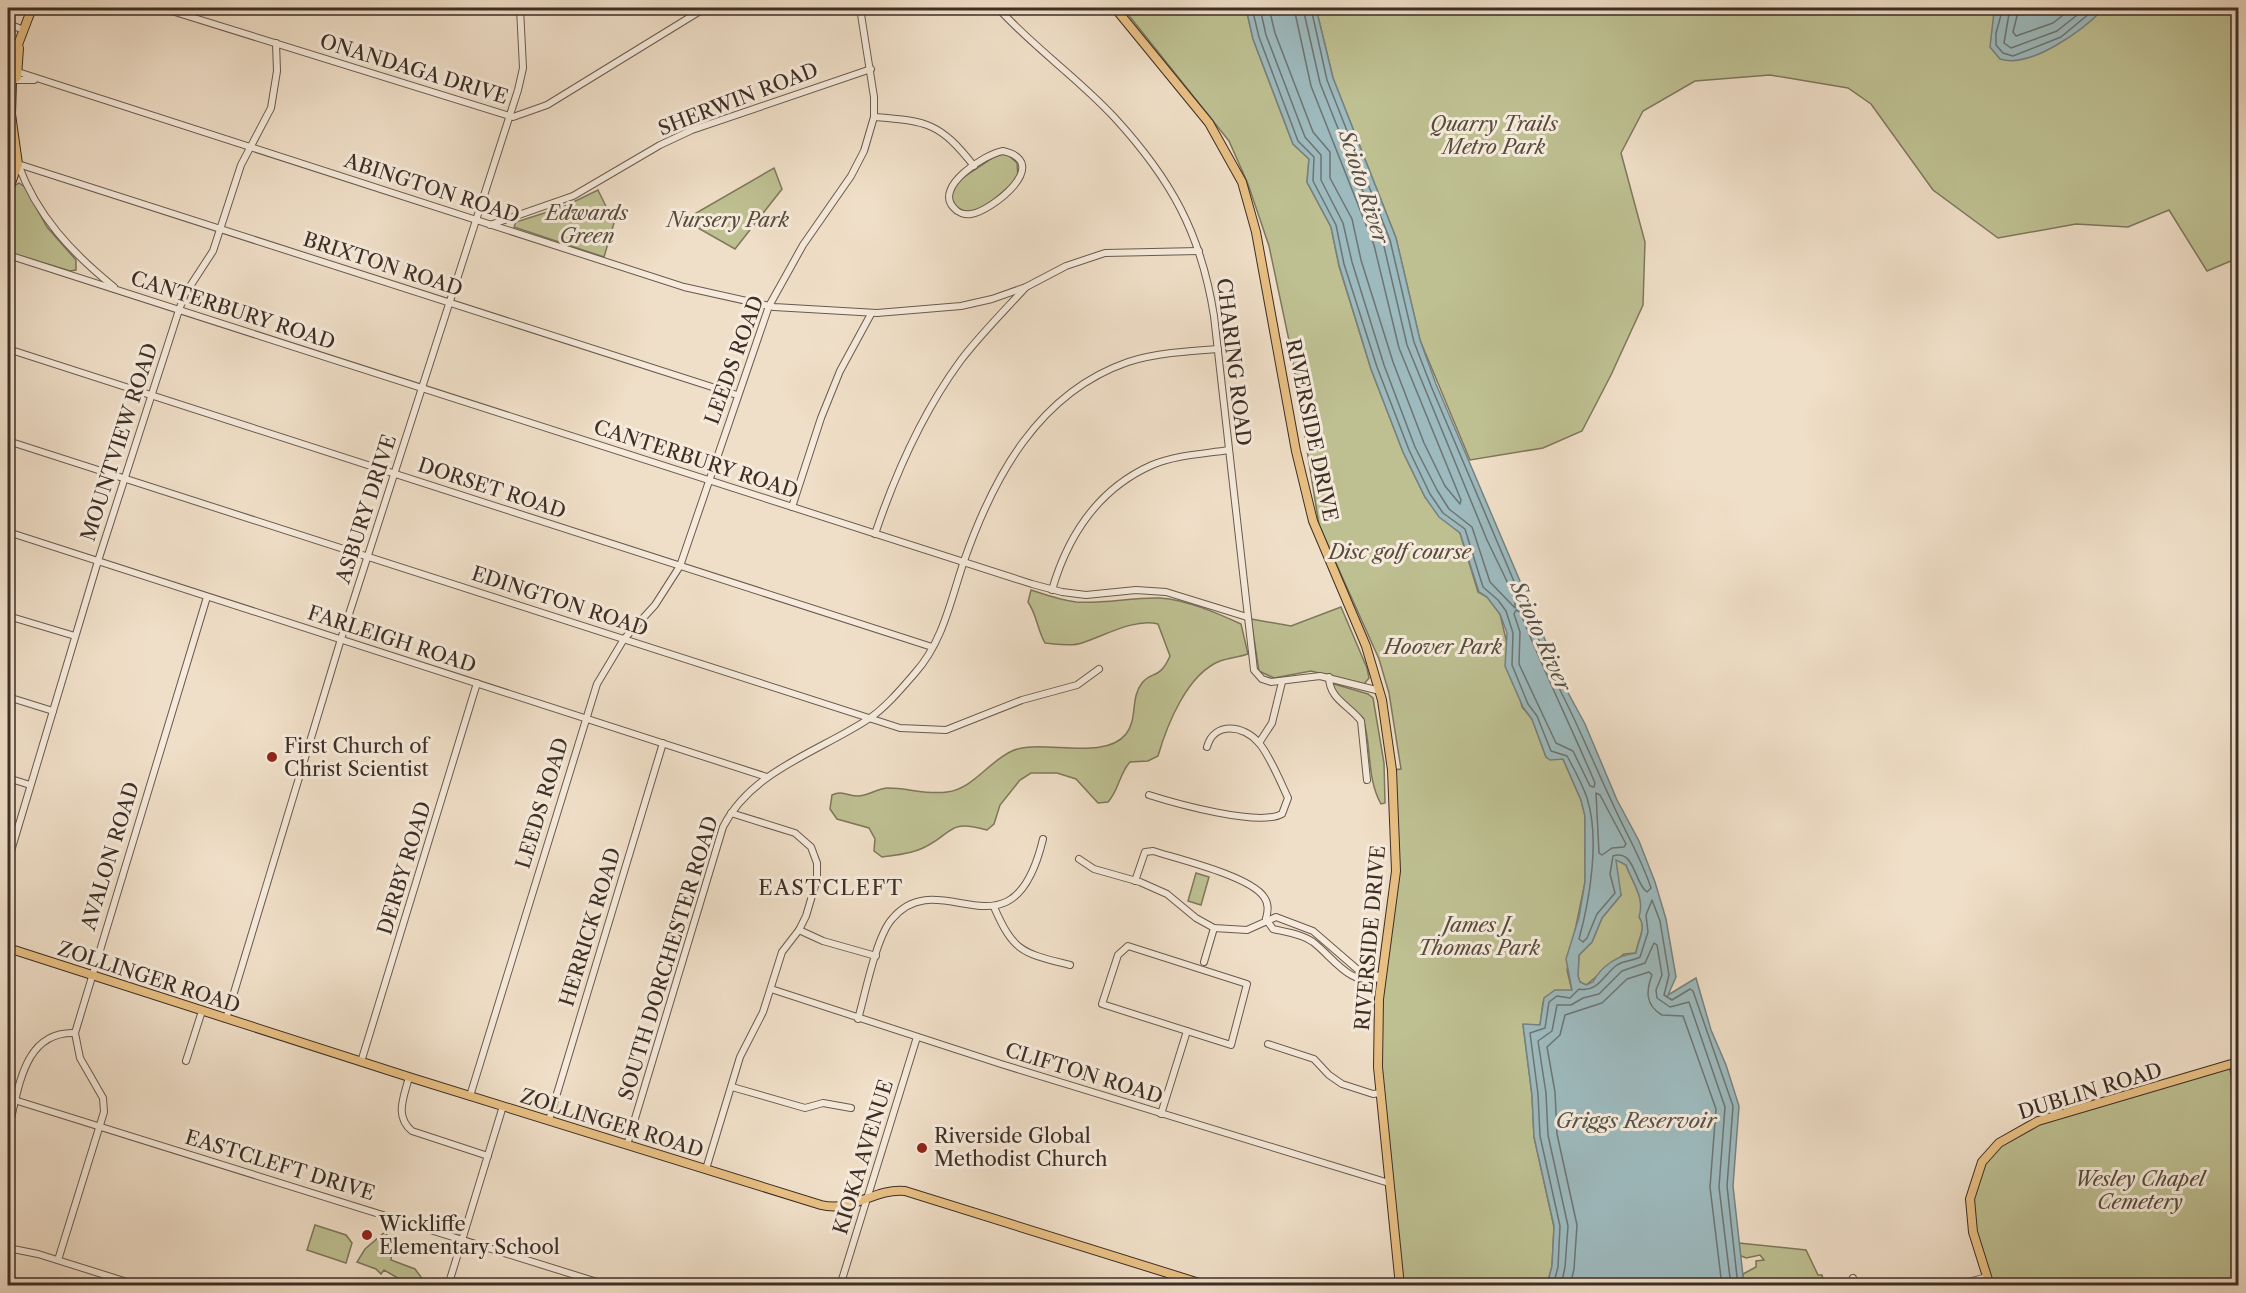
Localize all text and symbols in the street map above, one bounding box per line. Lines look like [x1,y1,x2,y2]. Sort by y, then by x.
street label: ONANDAGA DRIVE [317,29,511,109]
street label: SHERWIN ROAD [655,57,821,141]
park label: Quarry Trails Metro Park [1430,112,1558,159]
water label: Scioto River [1333,125,1394,248]
street label: ABINGTON ROAD [340,148,523,228]
park label: Edwards Green [544,201,629,248]
park label: Nursery Park [665,208,790,232]
street label: BRIXTON ROAD [300,227,466,301]
street label: CANTERBURY ROAD [128,266,338,354]
street label: CHARING ROAD [1212,277,1256,447]
street label: LEEDS ROAD [700,292,768,428]
street label: RIVERSIDE DRIVE [1281,337,1343,523]
street label: MOUNTVIEW ROAD [76,340,162,544]
street label: CANTERBURY ROAD [591,415,801,503]
street label: ASBURY DRIVE [330,432,401,587]
street label: DORSET ROAD [415,453,569,523]
park label: Disc golf course [1327,540,1473,564]
street label: EDINGTON ROAD [469,561,651,641]
water label: Scioto River [1505,575,1577,696]
street label: FARLEIGH ROAD [305,600,479,678]
park label: Hoover Park [1382,635,1503,659]
place label: First Church of Christ Scientist [284,734,431,781]
street label: LEEDS ROAD [511,735,573,871]
marker: First Church of Christ Scientist [265,750,279,764]
street label: AVALON ROAD [76,779,144,934]
street label: DERBY ROAD [372,799,436,937]
street label: SOUTH DORCHESTER ROAD [613,813,723,1103]
street label: RIVERSIDE DRIVE [1350,844,1390,1032]
street label: HERRICK ROAD [554,845,626,1009]
district label: EASTCLEFT [758,875,904,900]
park label: James J. Thomas Park [1418,913,1541,960]
street label: ZOLLINGER ROAD [55,936,243,1018]
street label: CLIFTON ROAD [1002,1038,1166,1108]
street label: DUBLIN ROAD [2015,1058,2165,1124]
street label: KIOKA AVENUE [828,1077,898,1237]
street label: ZOLLINGER ROAD [517,1084,707,1162]
water label: Griggs Reservoir [1556,1108,1718,1133]
place label: Riverside Global Methodist Church [934,1124,1108,1171]
street label: EASTCLEFT DRIVE [182,1125,378,1205]
marker: Riverside Global Methodist Church [915,1141,929,1155]
park label: Wesley Chapel Cemetery [2075,1167,2208,1214]
place label: Wickliffe Elementary School [378,1212,560,1259]
marker: Wickliffe Elementary School [360,1228,374,1242]

